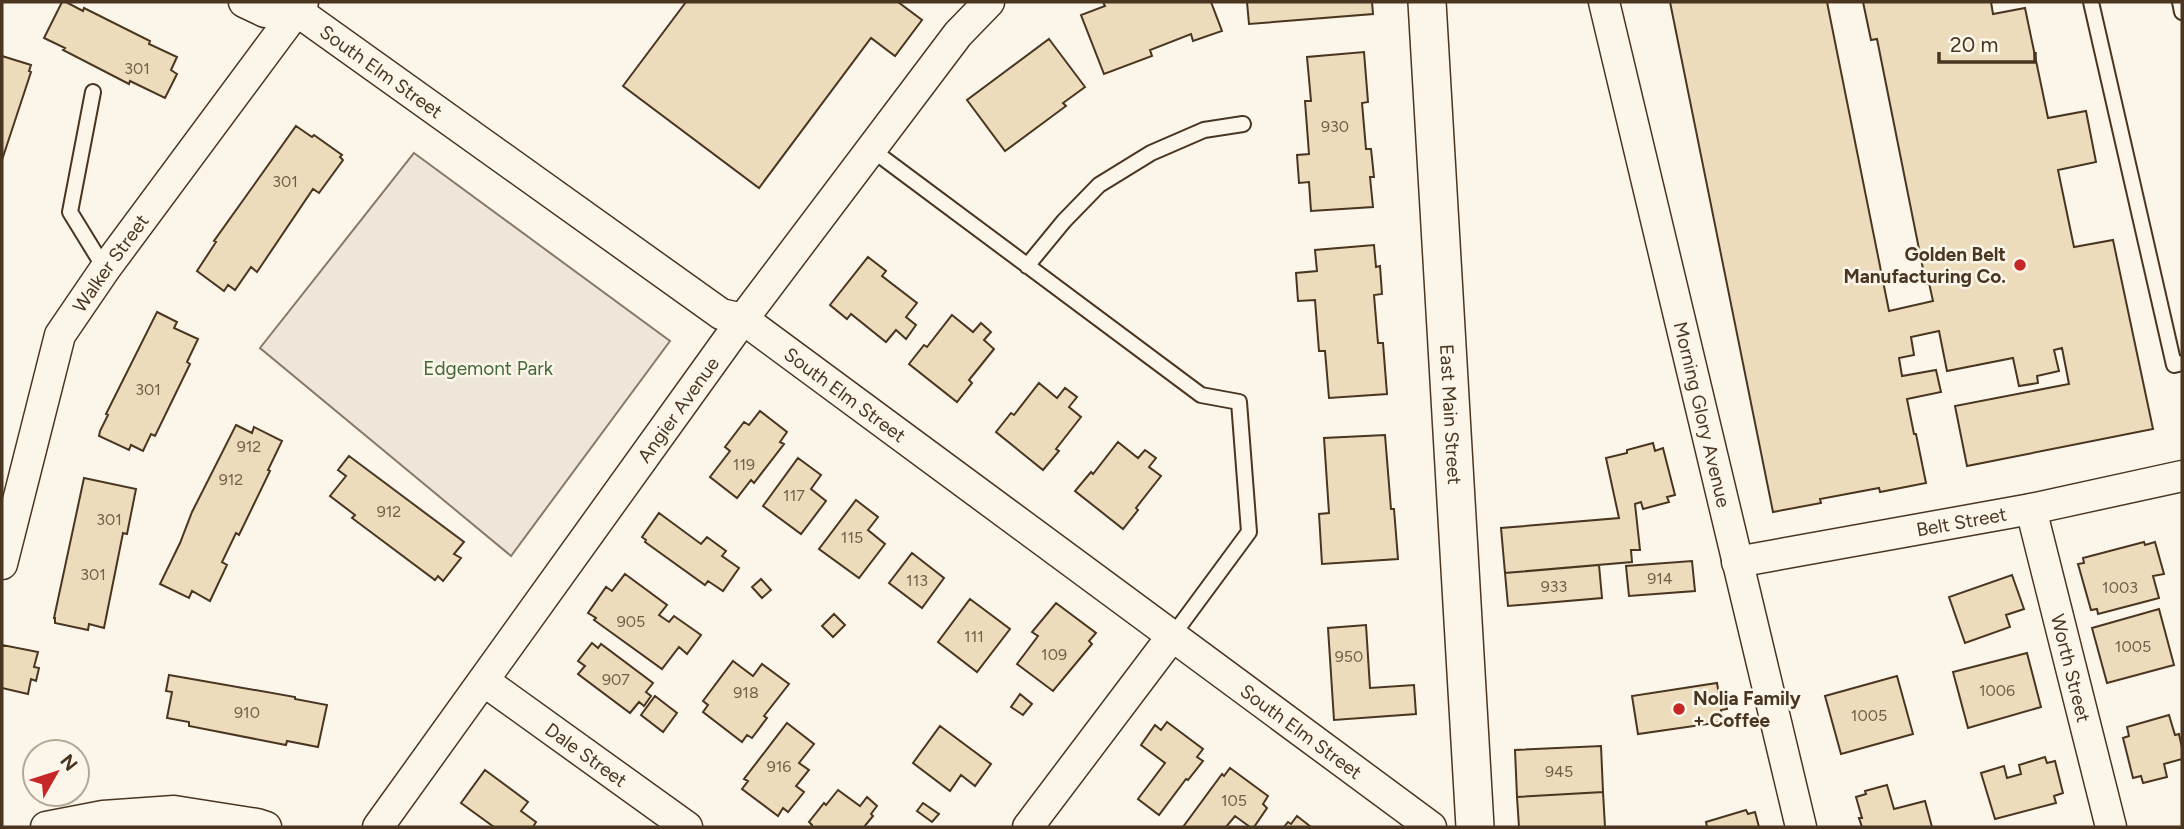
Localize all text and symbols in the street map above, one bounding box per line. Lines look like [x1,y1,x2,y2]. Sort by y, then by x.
street label: South Elm Street [315,20,447,123]
scale bar [1939,21,2035,65]
text: 20 m [1950,32,1998,57]
house number: 301 [124,59,150,78]
house number: 930 [1321,117,1349,136]
house number: 301 [272,172,298,191]
street label: Walker Street [68,210,154,317]
place label: Golden Belt Manufacturing Co. [1843,243,2006,288]
marker: Golden Belt Manufacturing Co. [2012,257,2028,273]
street label: Morning Glory Avenue [1669,319,1735,510]
street label: South Elm Street [780,342,910,447]
street label: East Main Street [1435,344,1466,485]
street label: Angier Avenue [633,352,724,467]
park label: Edgemont Park [423,357,554,380]
house number: 301 [135,380,161,399]
house number: 912 [237,437,261,456]
house number: 119 [733,455,755,474]
house number: 912 [219,470,243,489]
house number: 117 [783,486,805,505]
house number: 912 [377,502,401,521]
street label: Belt Street [1915,503,2008,541]
house number: 301 [96,510,122,529]
house number: 115 [841,528,863,547]
house number: 301 [80,565,106,584]
house number: 914 [1647,569,1673,588]
house number: 113 [906,571,928,590]
house number: 933 [1541,577,1567,596]
house number: 1003 [2102,578,2138,597]
house number: 905 [617,612,645,631]
street label: Worth Street [2046,612,2095,725]
house number: 111 [964,627,984,646]
house number: 1005 [2115,637,2151,656]
house number: 109 [1041,645,1067,664]
house number: 950 [1335,647,1363,666]
house number: 907 [602,670,630,689]
street label: South Elm Street [1236,679,1366,784]
house number: 1006 [1979,681,2015,700]
house number: 918 [733,683,759,702]
place label: Nolia Family + Coffee [1693,687,1801,732]
marker: Nolia Family + Coffee [1671,701,1687,717]
house number: 910 [234,703,260,722]
house number: 1005 [1851,706,1887,725]
street label: Dale Street [541,718,631,792]
north arrow [21,738,91,808]
text: N [55,750,82,776]
house number: 916 [767,757,791,776]
house number: 945 [1545,762,1573,781]
house number: 105 [1221,791,1247,810]

